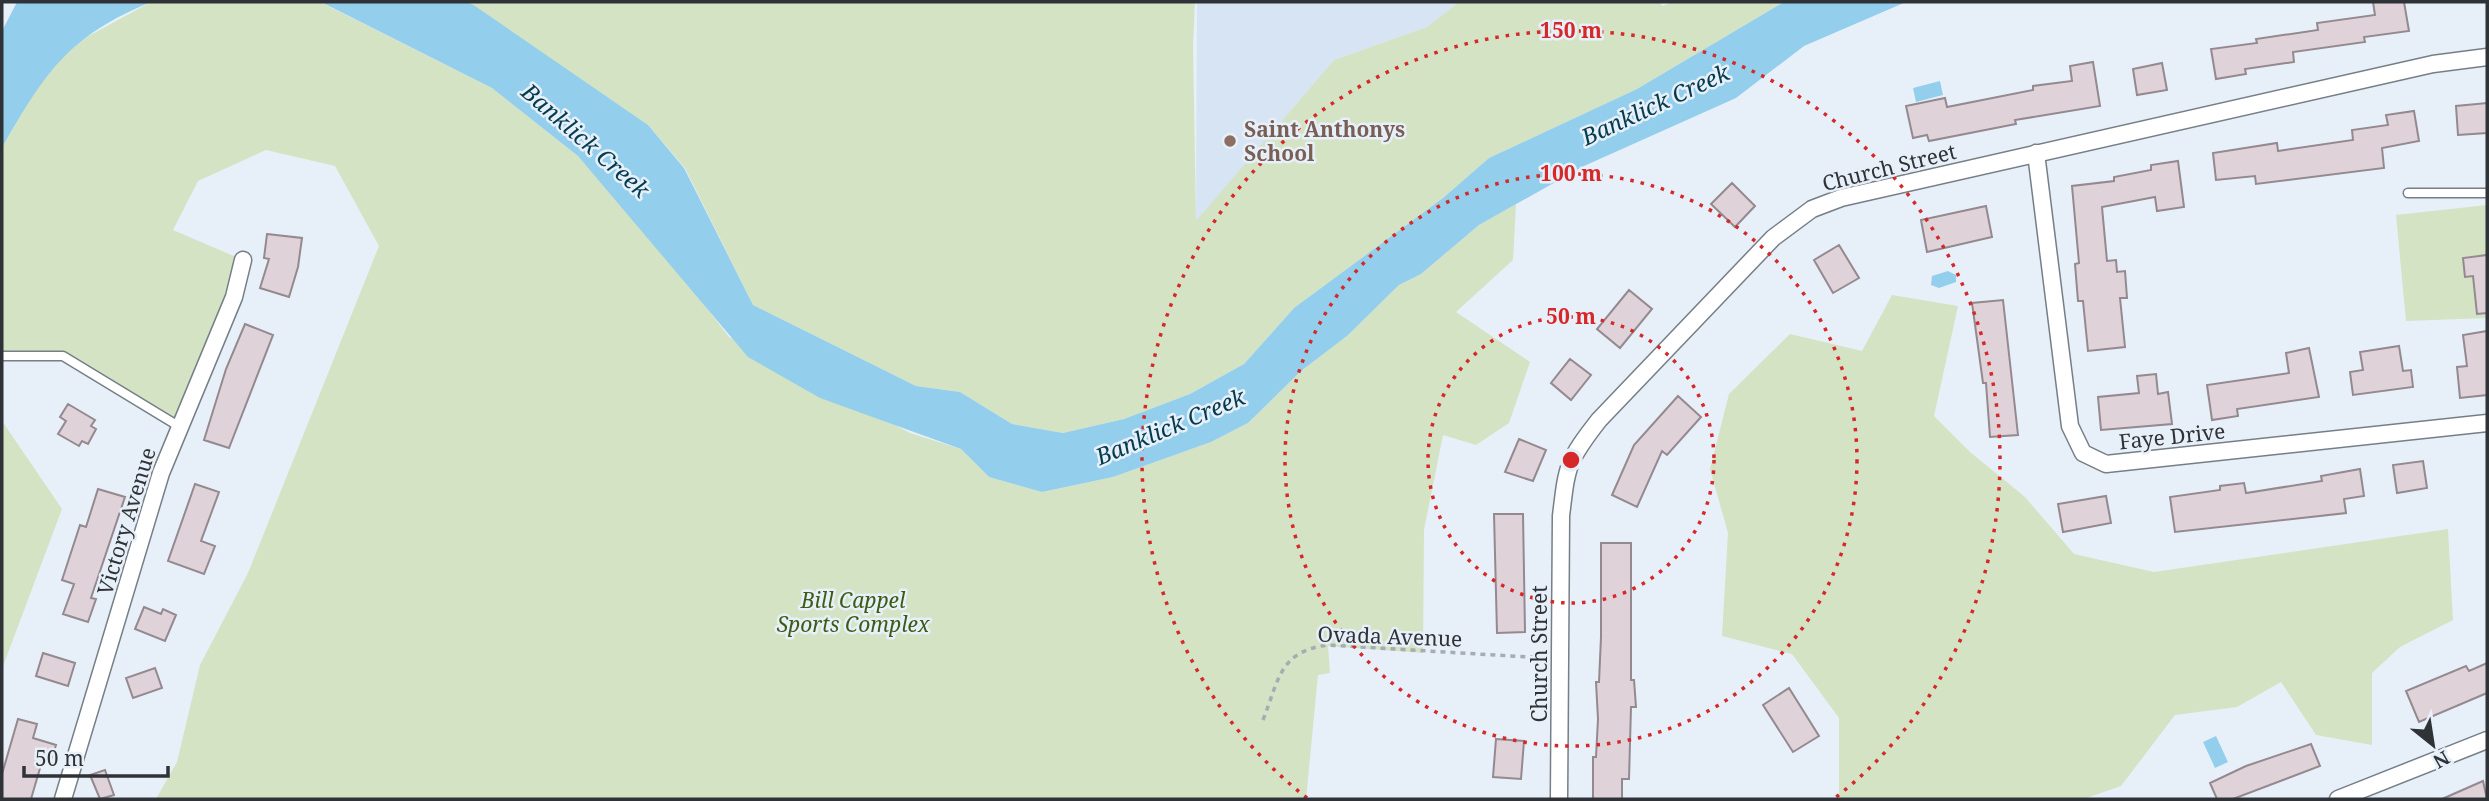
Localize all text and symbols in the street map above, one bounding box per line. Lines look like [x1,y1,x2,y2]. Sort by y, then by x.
text: 150 m [1540,16,1602,44]
water label: Banklick Creek [1575,55,1735,153]
water label: Banklick Creek [514,75,658,205]
place label: Saint Anthonys School [1244,115,1405,167]
marker: Saint Anthonys School [1222,133,1238,149]
street label: Church Street [1819,137,1959,197]
text: 100 m [1540,159,1602,187]
text: 50 m [1546,302,1596,330]
water label: Banklick Creek [1089,380,1251,472]
street label: Faye Drive [2117,416,2227,456]
street label: Victory Avenue [90,444,162,598]
centre of rings [1559,448,1583,472]
street label: Church Street [1525,585,1553,723]
park label: Bill Cappel Sports Complex [777,586,930,638]
street label: Ovada Avenue [1317,619,1463,653]
north arrow [2398,710,2468,780]
scale bar [24,734,168,778]
text: 50 m [35,744,84,772]
text: N [2428,745,2454,775]

